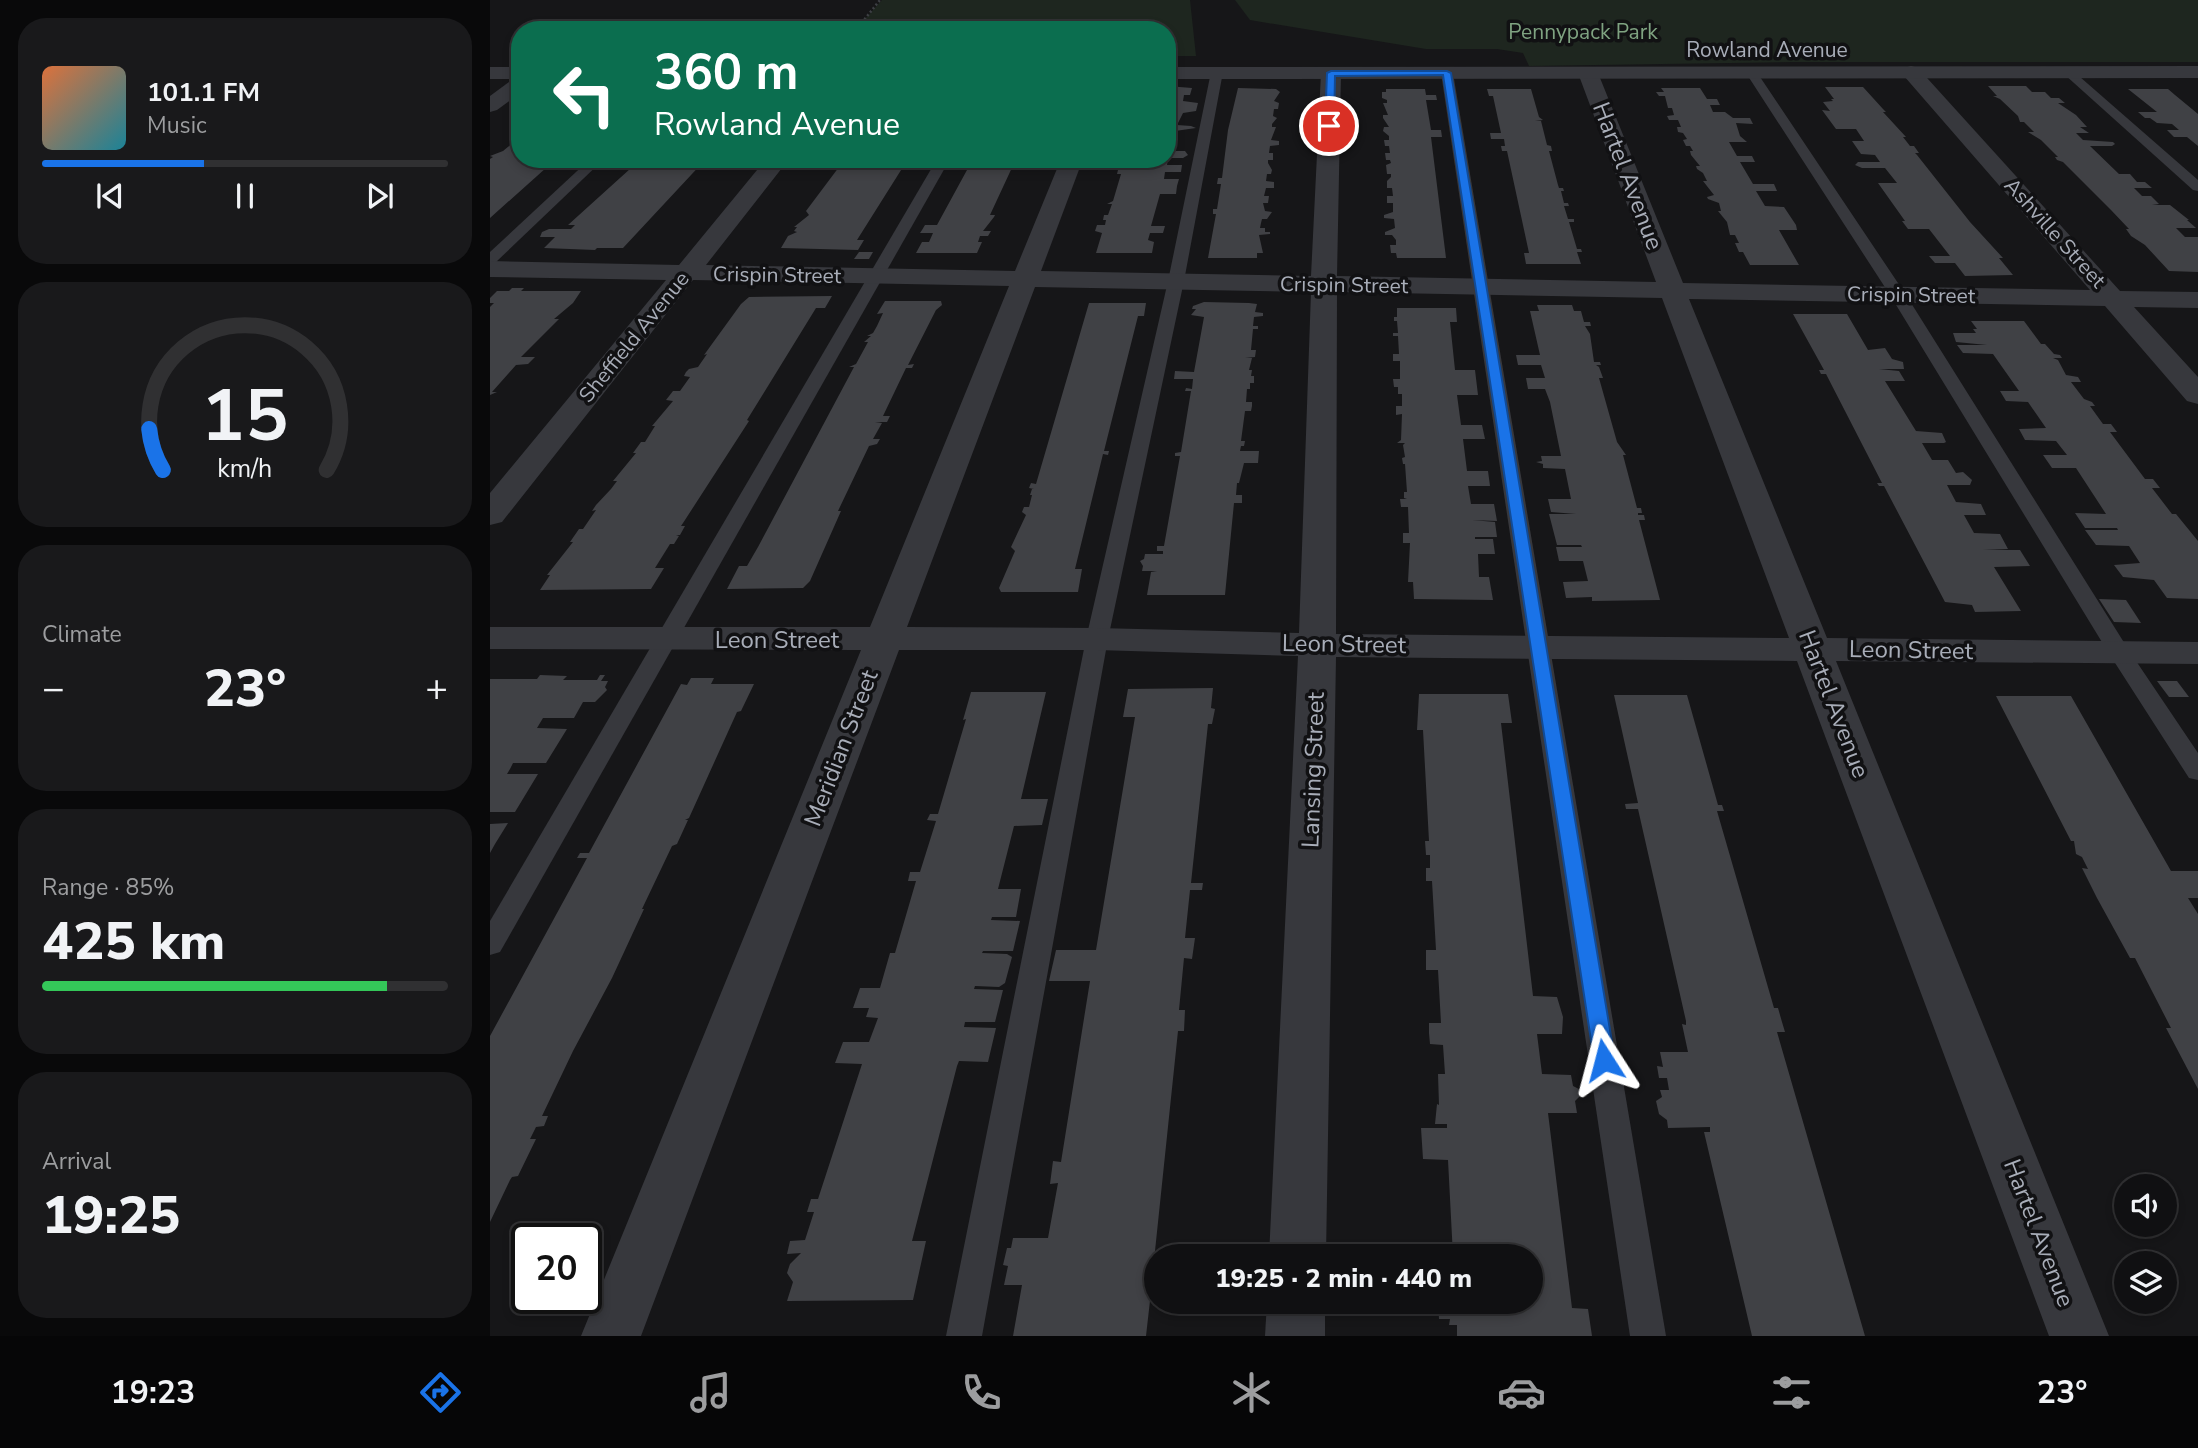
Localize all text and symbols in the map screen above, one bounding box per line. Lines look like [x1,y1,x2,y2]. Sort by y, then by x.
park label: Pennypack Park [1508,18,1658,46]
street label: Rowland Avenue [1686,36,1848,64]
text: 360 m [654,39,798,106]
icon: left [539,49,630,140]
text: 101.1 FM [147,75,260,110]
pin [1299,96,1359,156]
street label: Hartel Avenue [1585,97,1671,255]
text: Rowland Avenue [654,103,900,146]
icon: arrive [1310,107,1348,145]
text: Music [147,110,207,141]
street label: Ashville Street [1998,172,2112,294]
icon: previous [91,177,129,215]
icon: pause [226,177,264,215]
icon: next [361,177,399,215]
street label: Crispin Street [713,260,842,290]
street label: Sheffield Avenue [573,266,695,408]
street label: Crispin Street [1280,270,1409,300]
street label: Crispin Street [1847,280,1976,310]
text: 15 [201,367,289,467]
text: km/h [217,452,273,486]
text: Climate [42,619,122,650]
street label: Leon Street [715,624,840,656]
street label: Hartel Avenue [1791,625,1877,783]
street label: Leon Street [1282,627,1407,661]
street label: Leon Street [1849,633,1974,667]
text: 23° [204,653,286,724]
text: − [42,663,65,714]
text: + [425,663,448,714]
street label: Meridian Street [796,665,886,831]
street label: Lansing Street [1294,691,1332,848]
text: Range · 85% [42,872,174,903]
text: 425 km [42,906,225,977]
position arrow [1567,1023,1641,1097]
text: Arrival [42,1146,111,1177]
street label: Hartel Avenue [1996,1154,2082,1312]
map controls [2114,1174,2177,1314]
button: sound [2114,1174,2177,1237]
text: 19:25 [42,1180,180,1251]
speed limit sign: 20 [511,1223,602,1314]
button: layers [2114,1251,2177,1314]
text: 19:25 · 2 min · 440 m [1215,1261,1472,1296]
icon: directions [416,1368,465,1417]
icon: music [686,1368,735,1417]
icon: phone [957,1368,1006,1417]
icon: climate [1227,1368,1276,1417]
icon: car [1497,1368,1546,1417]
icon: filters [1767,1368,1816,1417]
text: 19:23 [111,1371,195,1414]
text: 23° [2037,1371,2087,1414]

